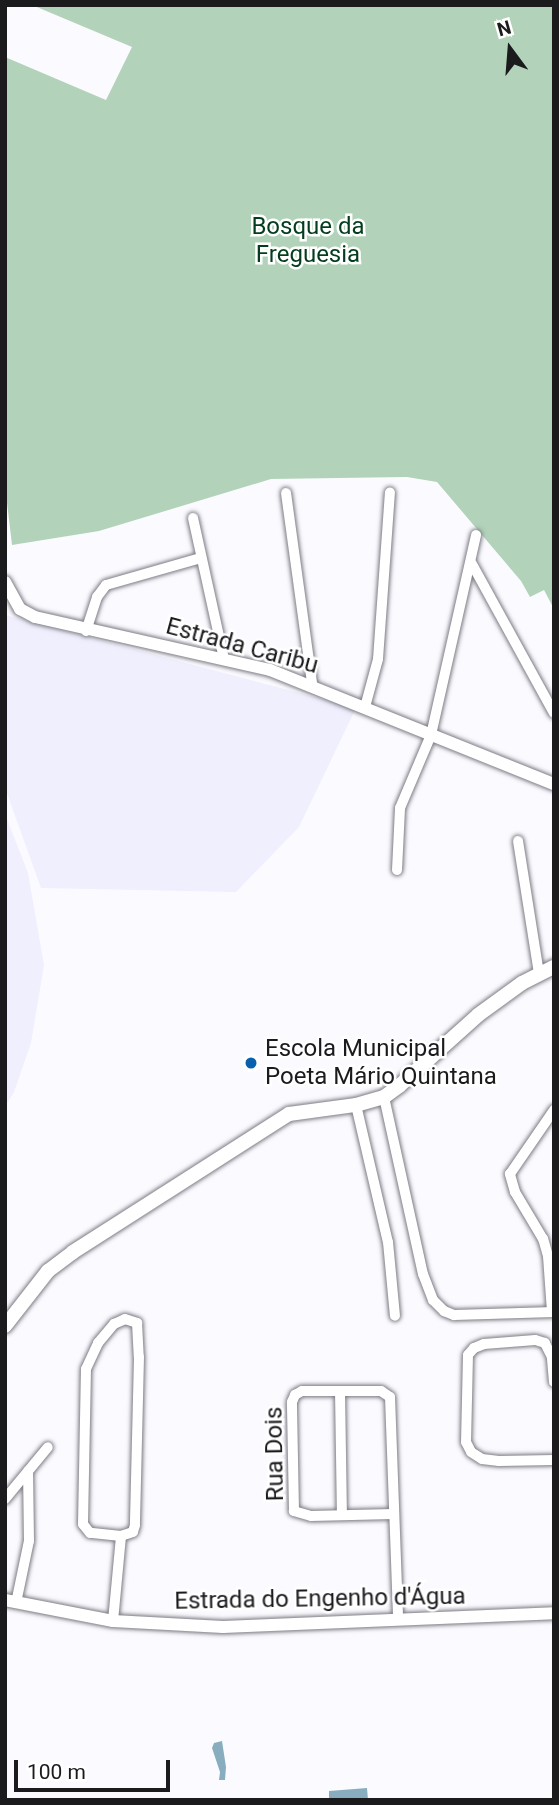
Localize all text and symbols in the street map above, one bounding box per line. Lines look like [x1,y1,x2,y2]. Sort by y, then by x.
north arrow [475,14,545,84]
text: N [494,15,514,41]
park label: Bosque da Freguesia [251,213,365,269]
street label: Estrada Caribu [163,612,321,680]
place label: Escola Municipal Poeta Mário Quintana [265,1035,497,1091]
marker: Escola Municipal Poeta Mário Quintana [243,1055,259,1071]
street label: Rua Dois [260,1406,290,1502]
street label: Estrada do Engenho d'Água [174,1582,466,1616]
scale bar [18,1745,173,1789]
text: 100 m [27,1760,86,1784]

